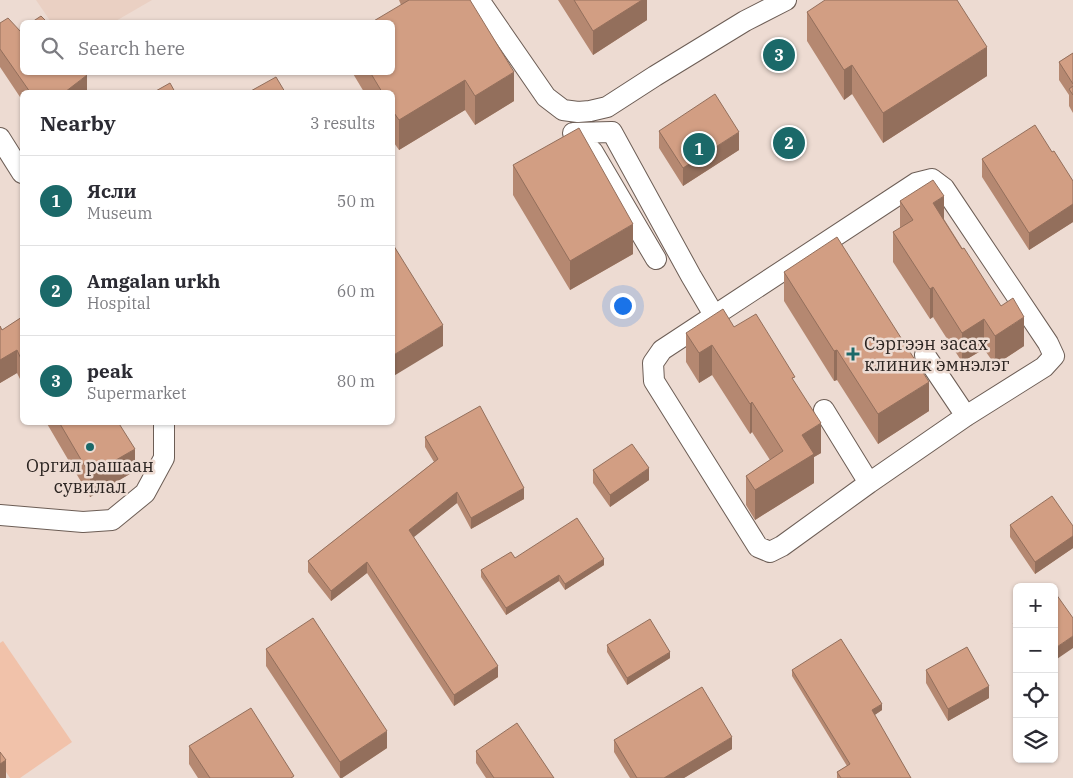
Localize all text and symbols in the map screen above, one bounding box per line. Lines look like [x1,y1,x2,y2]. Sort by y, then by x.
search box [20,20,395,75]
icon: search [38,34,66,62]
text: Search here [78,36,185,60]
pin: 3 [763,36,795,74]
text: Nearby [40,109,116,137]
text: 3 results [310,113,375,133]
pin: 2 [773,124,805,162]
pin: 1 [683,130,715,168]
text: Ясли [87,179,137,203]
text: 1 [51,191,61,211]
text: 50 m [337,191,375,211]
text: Museum [87,203,152,223]
text: Amgalan urkh [87,269,220,293]
text: 2 [51,281,61,301]
text: 60 m [337,281,375,301]
text: Hospital [87,293,150,313]
your location [610,293,636,319]
place label: Сэргээн засах клиник эмнэлэг [864,332,1010,376]
marker: Сэргээн засах клиник эмнэлэг [846,347,860,361]
text: peak [87,359,133,383]
text: 3 [51,371,61,391]
text: 80 m [337,371,375,391]
text: Supermarket [87,383,186,403]
marker: Оргил рашаан сувилал [84,441,96,453]
place label: Оргил рашаан сувилал [26,454,154,498]
map controls [1013,583,1058,763]
button: + [1013,583,1058,628]
button: − [1013,628,1058,673]
button: locate [1013,673,1058,718]
button: layers [1013,718,1058,763]

